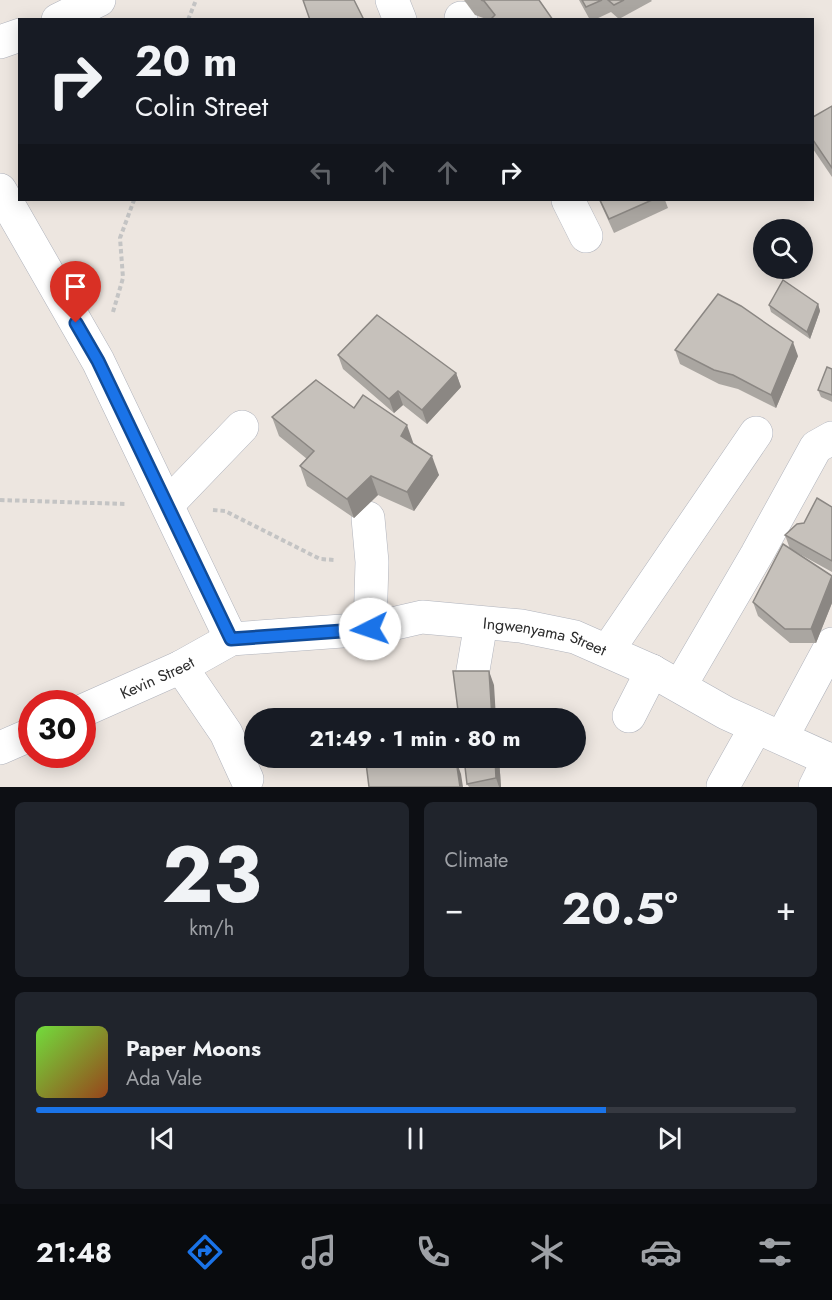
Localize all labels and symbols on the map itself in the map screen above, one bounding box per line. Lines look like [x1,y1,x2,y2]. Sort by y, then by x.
pin [50,261,101,323]
position arrow [338,597,402,661]
street label: Ingwenyama Street [482,611,610,661]
street label: Kevin Street [116,650,198,704]
speed limit sign: 30 [18,690,96,768]

